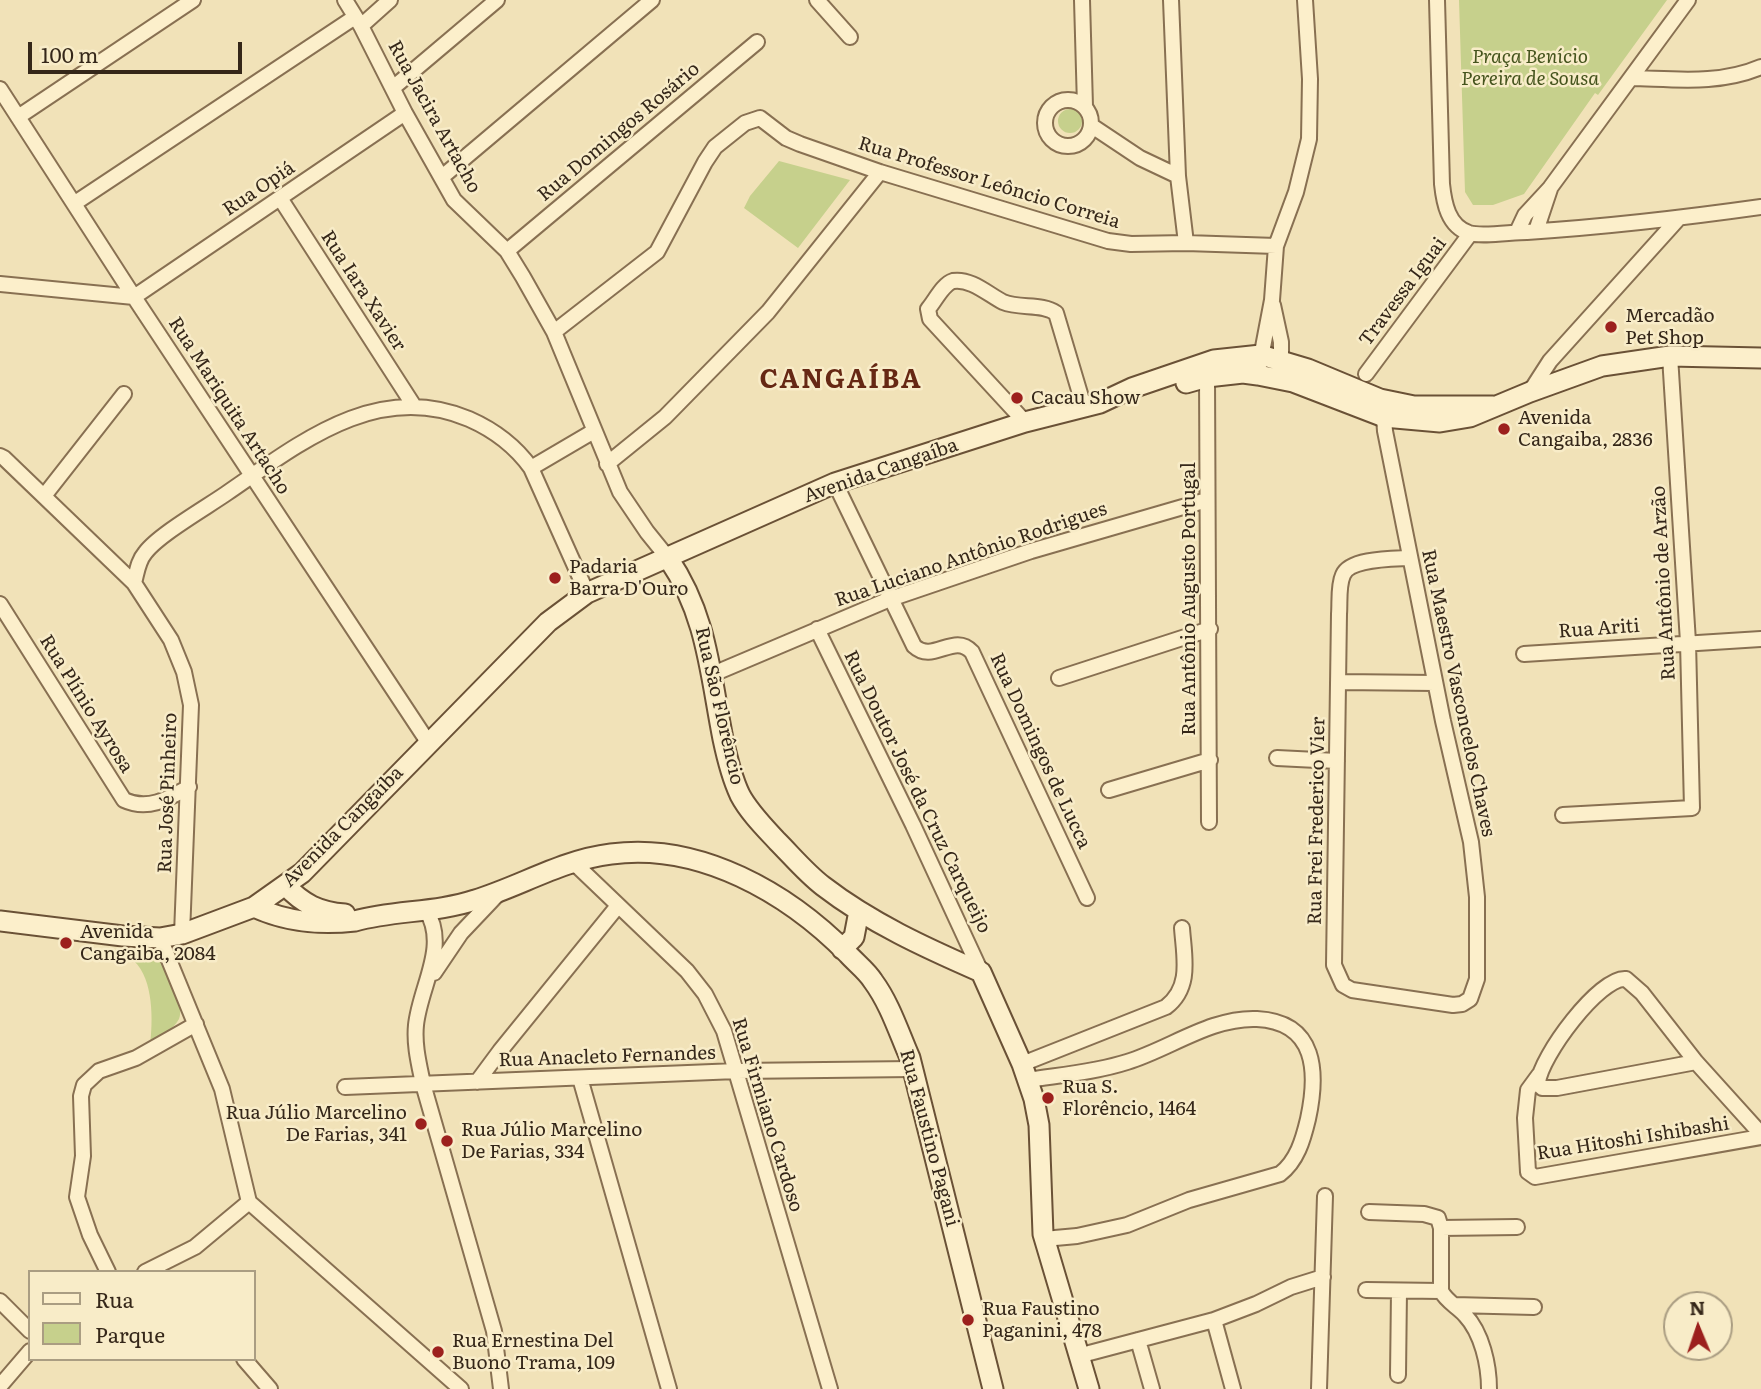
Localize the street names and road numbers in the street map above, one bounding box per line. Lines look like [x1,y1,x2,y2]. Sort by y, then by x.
street label: Rua Jacira Artacho [383,37,485,197]
street label: Rua Domingos Rosário [533,58,705,206]
street label: Rua Professor Leôncio Correia [855,132,1123,234]
street label: Rua Opiá [219,157,299,221]
street label: Rua Iara Xavier [316,227,410,355]
street label: Travessa Iguai [1355,233,1451,351]
street label: Rua Mariquita Artacho [163,313,295,499]
street label: Avenida Cangaíba [801,434,961,508]
street label: Rua Antônio Augusto Portugal [1178,462,1200,736]
street label: Rua Antônio de Arzão [1648,485,1680,681]
street label: Rua Luciano Antônio Rodrigues [832,498,1110,612]
street label: Rua Maestro Vasconcelos Chaves [1416,547,1500,839]
street label: Rua Ariti [1558,615,1640,643]
street label: Rua São Florêncio [690,625,748,787]
street label: Rua Plínio Ayrosa [34,631,138,777]
street label: Rua Doutor José da Cruz Carqueijo [838,647,996,937]
street label: Rua Domingos de Lucca [985,650,1095,852]
street label: Rua José Pinheiro [154,712,182,874]
street label: Rua Frei Frederico Vier [1304,717,1330,925]
street label: Avenida Cangaíba [278,762,408,892]
street label: Rua Firmiano Cardoso [727,1015,807,1215]
street label: Rua Anacleto Fernandes [498,1042,716,1072]
street label: Rua Faustino Pagani [894,1047,964,1229]
street label: Rua Hitoshi Ishibashi [1535,1113,1731,1165]

